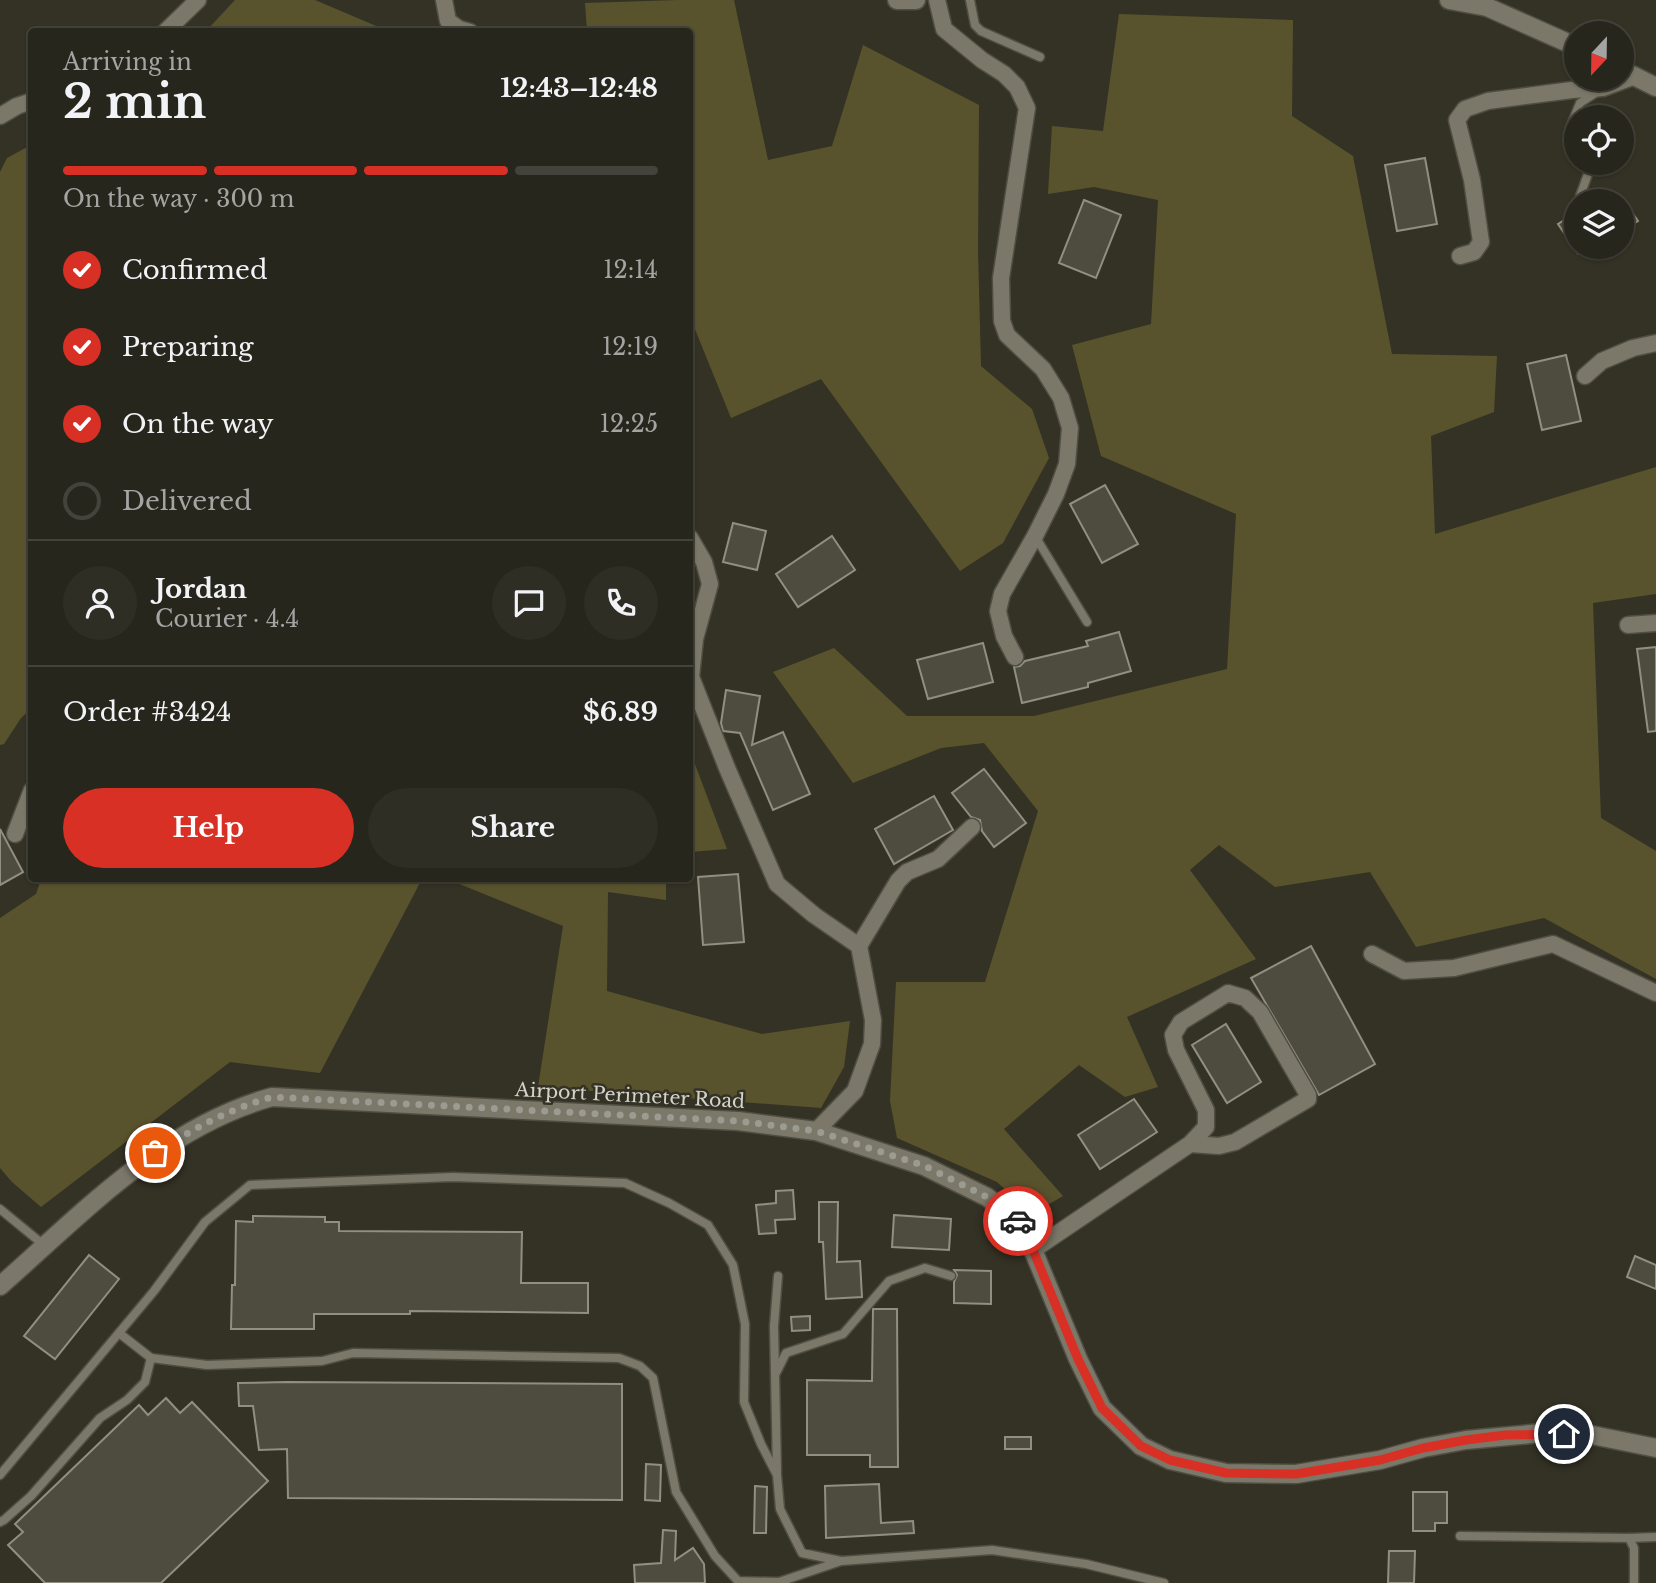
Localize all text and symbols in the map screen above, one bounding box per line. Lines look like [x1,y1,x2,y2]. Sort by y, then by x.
north arrow [1564,21,1634,91]
map controls [1564,21,1634,259]
text: Arriving in [63,48,192,76]
text: 12:43–12:48 [500,72,658,104]
text: 2 min [63,73,206,130]
button: locate [1564,105,1634,175]
text: On the way · 300 m [63,185,295,213]
button: layers [1564,189,1634,259]
icon: check [63,251,101,289]
text: Confirmed [122,254,267,286]
text: 12:14 [603,256,658,284]
icon: check [63,328,101,366]
text: Preparing [122,331,254,363]
text: 12:19 [602,333,658,361]
icon: check [63,405,101,443]
text: On the way [122,408,274,440]
text: 12:25 [600,410,658,438]
text: Delivered [122,485,252,517]
button: person [63,566,137,640]
button: chat [492,566,566,640]
button: phone [584,566,658,640]
text: Jordan [155,573,247,605]
text: Courier · 4.4 [155,605,299,633]
text: Order #3424 [63,696,231,728]
text: $6.89 [583,696,658,728]
button: Help [63,788,354,868]
button: Share [368,788,658,868]
street label: Airport Perimeter Road [513,1078,746,1113]
pin [125,1123,185,1183]
icon: bag [136,1134,174,1172]
courier [983,1186,1053,1256]
icon: car [999,1202,1037,1240]
pin [1534,1404,1594,1464]
icon: home [1545,1415,1583,1453]

